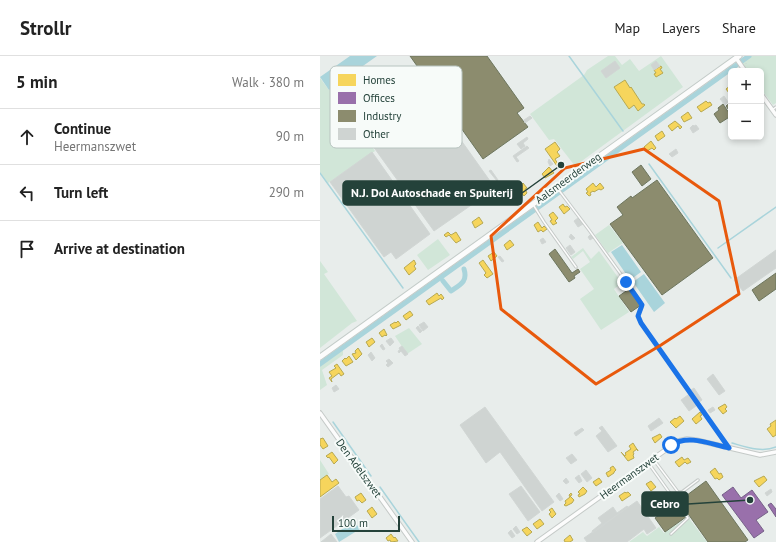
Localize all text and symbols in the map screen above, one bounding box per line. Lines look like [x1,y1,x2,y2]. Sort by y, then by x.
text: Strollr [20,16,71,40]
text: Map [614,19,640,37]
text: Layers [662,19,700,37]
text: Share [722,19,756,37]
legend [330,66,462,148]
map controls [728,68,764,140]
button: + [728,68,764,104]
text: 5 min [16,71,57,93]
text: Homes [363,73,396,87]
text: Walk · 380 m [232,74,304,91]
text: Offices [363,91,395,105]
button: − [728,104,764,140]
text: Industry [363,109,402,123]
text: Continue [54,119,111,138]
icon: ahead [16,126,38,148]
text: Other [363,127,390,141]
text: 90 m [276,128,304,145]
text: Heermanszwet [54,138,136,155]
street label: Aalsmeerderweg [532,149,604,207]
callout: N.J. Dol Autoschade en Spuiterij [343,181,522,205]
icon: left [16,182,38,204]
text: Turn left [54,183,108,202]
text: 290 m [269,184,304,201]
text: N.J. Dol Autoschade en Spuiterij [351,185,513,200]
icon: arrive [16,238,38,260]
text: Arrive at destination [54,239,185,258]
route end [617,273,635,291]
street label: Den Adelszwet [333,436,385,500]
route start [662,436,680,454]
street label: Heermanszwet [597,450,661,502]
callout: Cebro [642,492,688,516]
text: Cebro [650,496,680,511]
scale bar [332,514,400,533]
text: 100 m [338,516,368,530]

